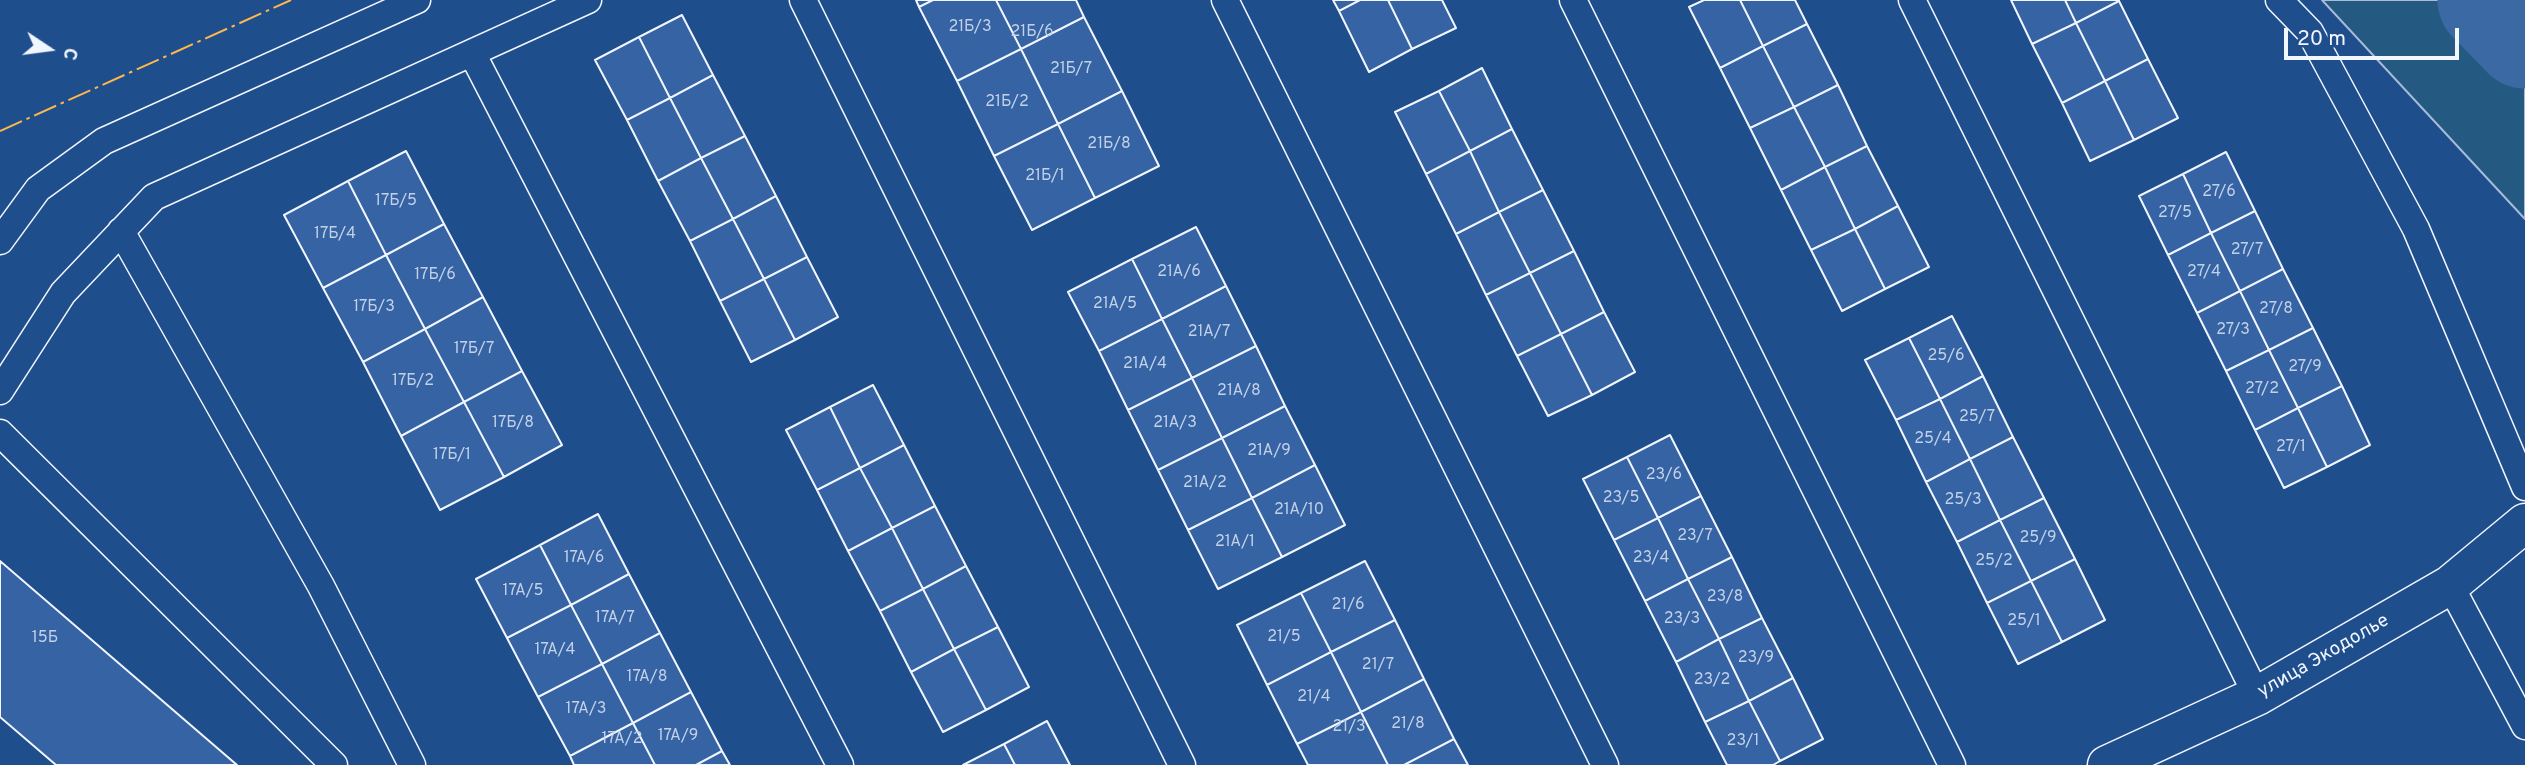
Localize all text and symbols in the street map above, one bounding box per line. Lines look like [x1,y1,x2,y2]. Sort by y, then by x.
north arrow [14,14,84,84]
scale bar [2287,14,2462,58]
house number: 21Б/3 [948,18,992,38]
house number: 21Б/6 [1010,23,1054,43]
text: 20 m [2297,26,2346,53]
text: С [56,45,83,62]
house number: 21Б/7 [1050,60,1092,80]
house number: 21Б/2 [985,93,1029,113]
house number: 21Б/8 [1087,135,1131,155]
house number: 21Б/1 [1025,167,1065,187]
house number: 27/6 [2202,183,2236,203]
house number: 17Б/5 [375,192,417,212]
house number: 27/5 [2158,204,2192,224]
house number: 17Б/4 [314,225,356,245]
house number: 27/7 [2231,241,2263,261]
house number: 21А/6 [1157,263,1201,283]
house number: 27/4 [2187,263,2221,283]
house number: 17Б/6 [414,266,456,286]
house number: 21А/5 [1093,295,1137,315]
house number: 17Б/3 [353,298,395,318]
house number: 27/8 [2259,300,2293,320]
house number: 27/3 [2216,321,2250,341]
house number: 21А/7 [1188,323,1230,343]
house number: 17Б/7 [454,340,494,360]
house number: 25/6 [1927,347,1965,367]
house number: 21А/4 [1123,355,1167,375]
house number: 27/9 [2288,358,2322,378]
house number: 17Б/2 [392,372,434,392]
house number: 27/2 [2245,380,2279,400]
house number: 21А/8 [1217,382,1261,402]
house number: 25/7 [1959,408,1995,428]
house number: 17Б/8 [492,414,534,434]
house number: 21А/3 [1153,414,1197,434]
house number: 25/4 [1914,430,1952,450]
house number: 27/1 [2276,438,2306,458]
house number: 21А/9 [1247,442,1291,462]
house number: 17Б/1 [433,446,471,466]
house number: 23/6 [1646,466,1682,486]
house number: 21А/2 [1183,474,1227,494]
house number: 23/5 [1603,489,1639,509]
house number: 25/3 [1944,491,1982,511]
house number: 21А/10 [1274,501,1324,521]
house number: 23/7 [1677,527,1713,547]
house number: 25/9 [2019,529,2057,549]
house number: 21А/1 [1215,533,1255,553]
house number: 17А/6 [564,549,604,569]
house number: 23/4 [1633,549,1669,569]
house number: 25/2 [1975,552,2013,572]
house number: 17А/5 [502,582,544,602]
house number: 23/8 [1707,588,1743,608]
house number: 21/6 [1331,596,1365,616]
house number: 17А/7 [595,609,635,629]
house number: 23/3 [1664,610,1700,630]
street label: улица Экодолье [2254,610,2394,704]
house number: 25/1 [2007,612,2041,632]
house number: 21/5 [1267,628,1301,648]
house number: 15Б [32,629,58,649]
house number: 17А/4 [534,641,576,661]
house number: 23/9 [1738,649,1774,669]
house number: 21/7 [1362,656,1394,676]
house number: 17А/8 [627,668,667,688]
house number: 23/2 [1694,671,1730,691]
house number: 21/4 [1297,688,1331,708]
house number: 17А/3 [566,700,606,720]
house number: 21/8 [1391,715,1425,735]
house number: 21/3 [1332,718,1366,738]
house number: 17А/9 [658,727,698,747]
house number: 17А/2 [602,730,642,750]
house number: 23/1 [1727,732,1759,752]

